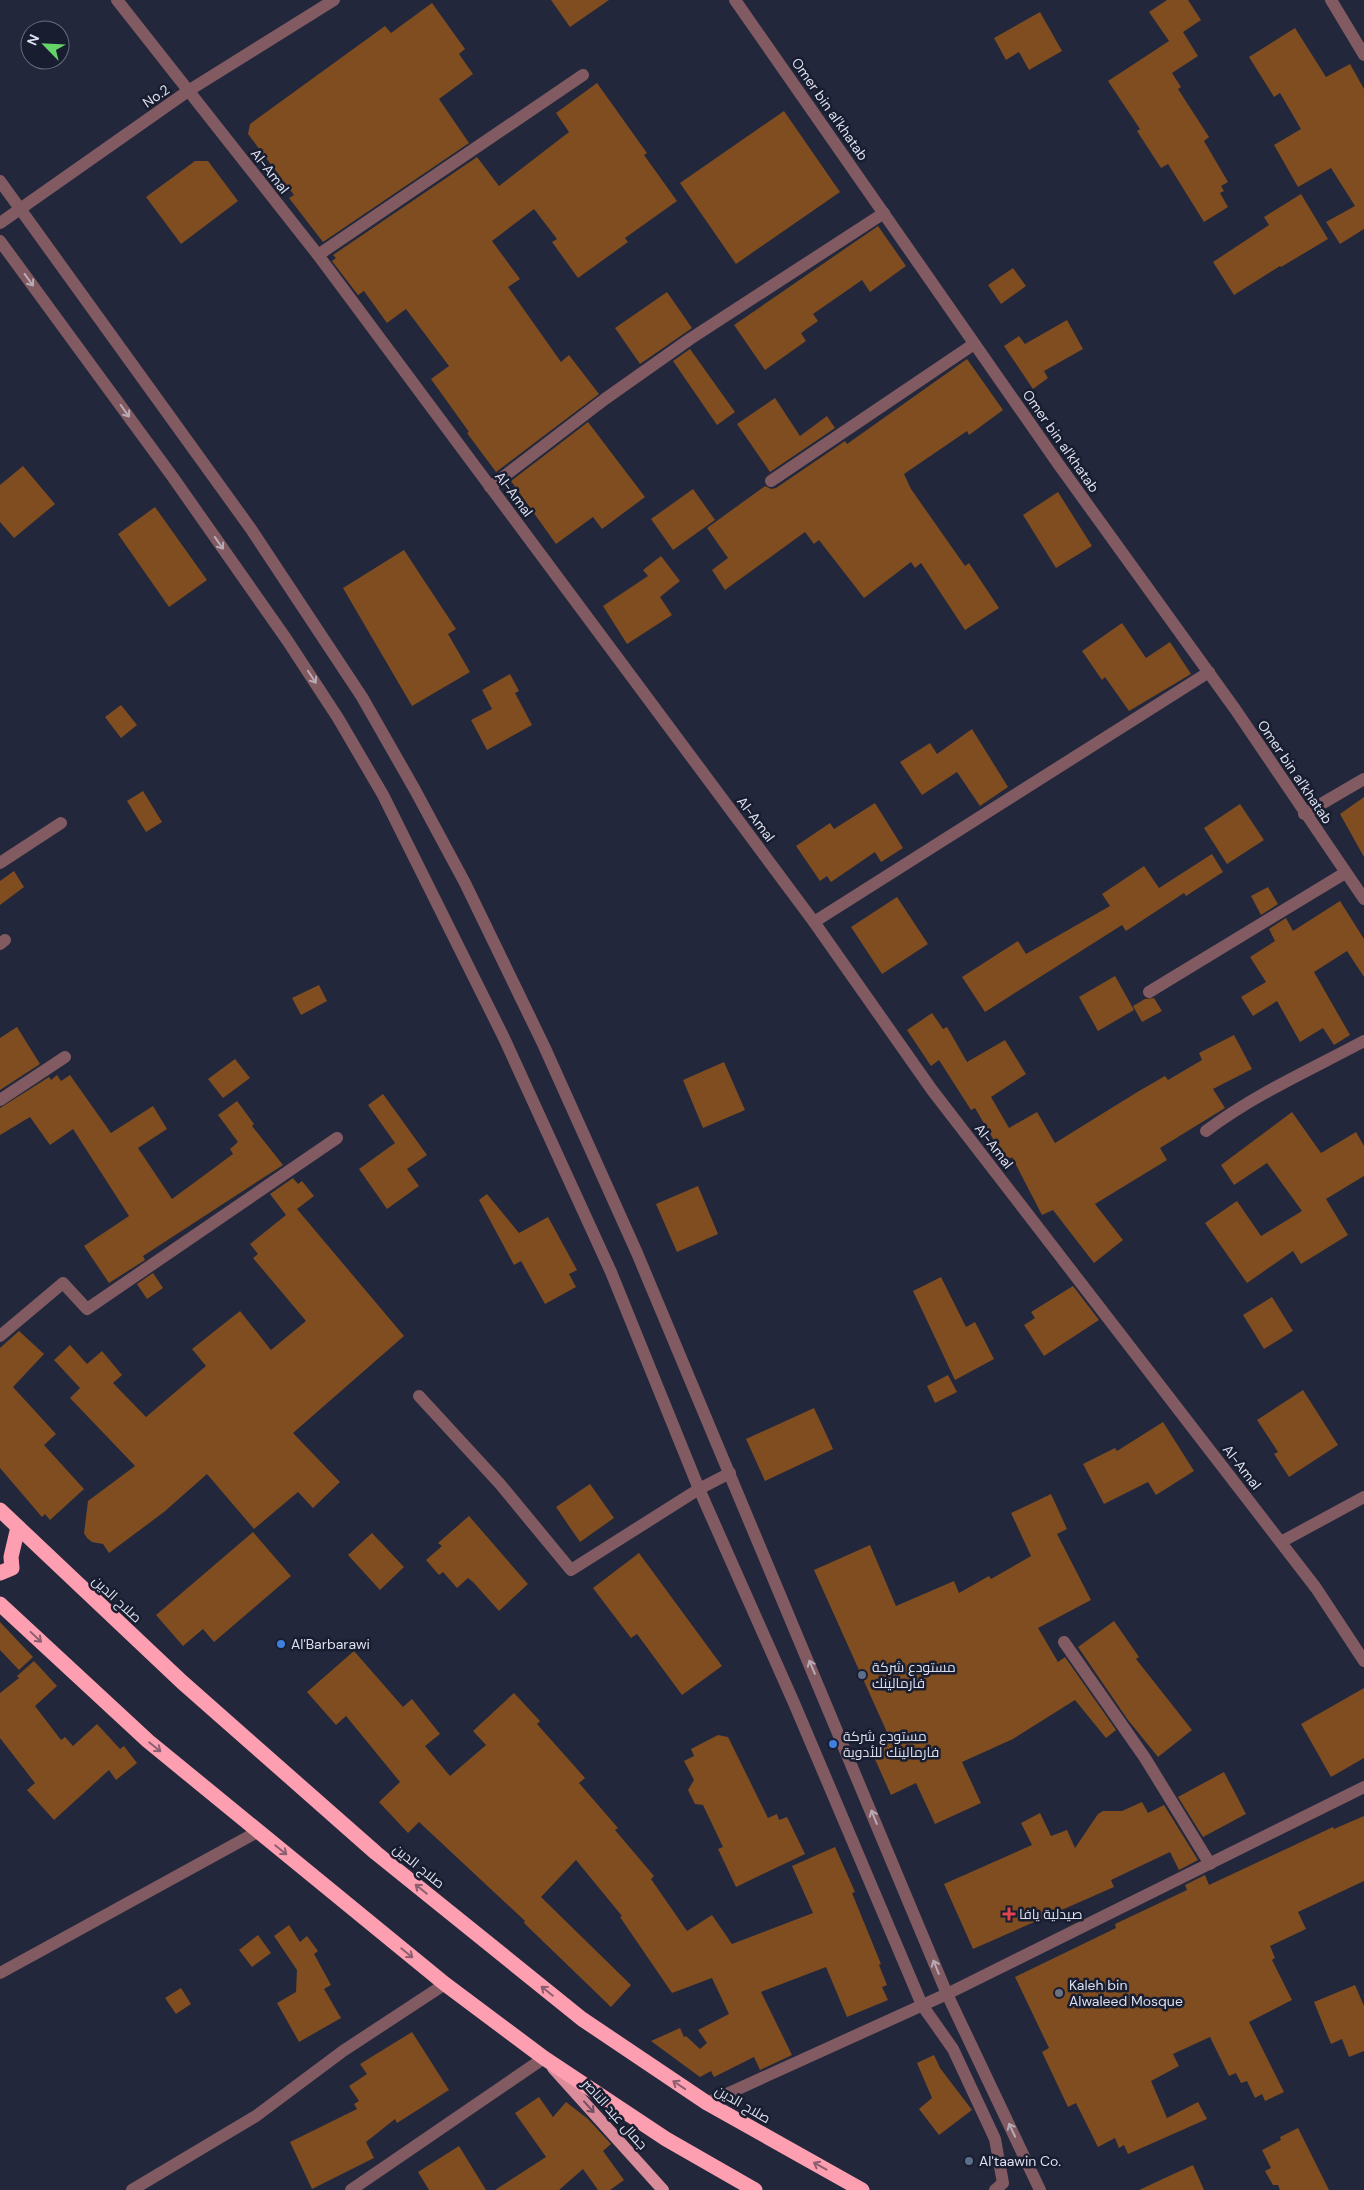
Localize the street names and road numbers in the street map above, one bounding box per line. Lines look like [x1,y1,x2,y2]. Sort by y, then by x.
street label: Omer bin al'khatab [788,54,872,164]
street label: No.2 [139,80,173,112]
street label: Al-Amal [247,145,293,197]
street label: Omer bin al'khatab [1019,386,1103,496]
street label: Al-Amal [491,468,537,520]
street label: Omer bin al'khatab [1254,717,1337,828]
street label: Al-Amal [733,793,779,845]
street label: Al-Amal [971,1120,1017,1172]
street label: Al-Amal [1219,1441,1265,1493]
street label: صلاح الدين [88,1571,146,1627]
street label: صلاح الدين [389,1840,449,1892]
street label: جمال عبد الناصر [578,2074,651,2153]
street label: صلاح الدين [712,2081,774,2127]

